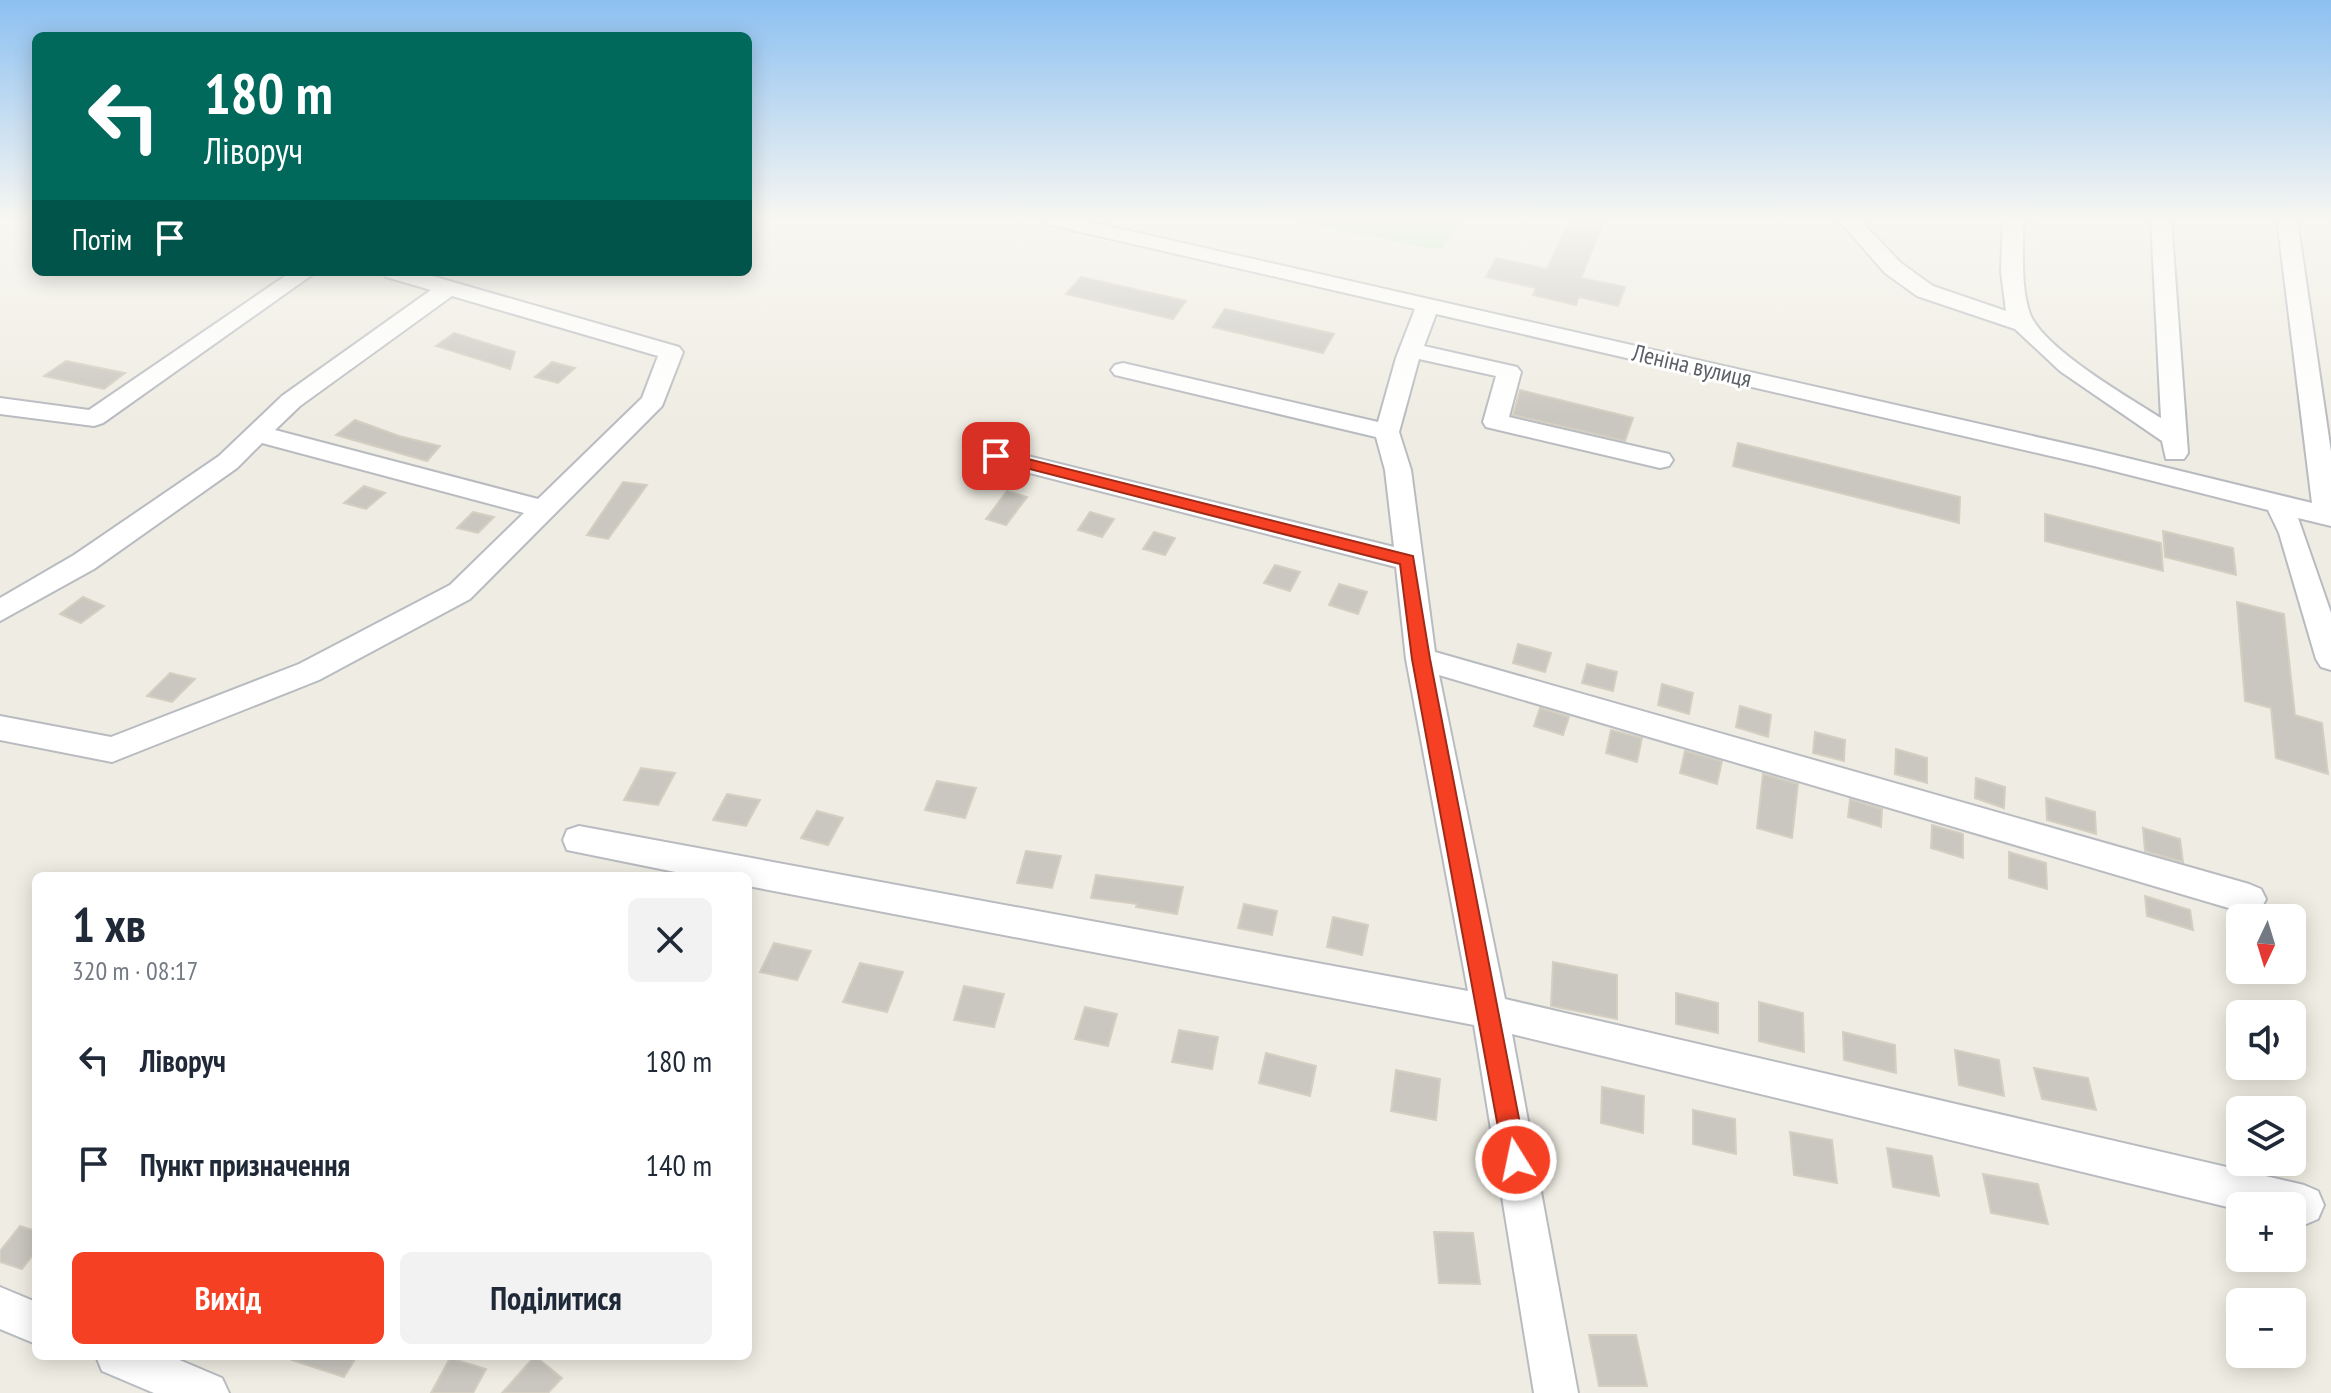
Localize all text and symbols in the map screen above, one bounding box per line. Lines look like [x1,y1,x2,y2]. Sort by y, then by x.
text: 180 m [204,57,333,129]
icon: left [72,64,176,168]
text: Ліворуч [204,127,303,174]
icon: arrive [148,216,192,260]
text: Потім [72,219,132,258]
street label: Леніна вулиця [1629,337,1755,394]
pin [962,422,1030,490]
icon: arrive [974,434,1018,478]
text: 1 хв [72,893,146,955]
button: close [628,898,712,982]
north arrow [2226,904,2306,984]
map controls [2226,904,2306,1368]
text: 320 m · 08:17 [72,954,198,987]
button: sound [2226,1000,2306,1080]
icon: left [72,1038,116,1082]
text: Ліворуч [140,1041,226,1080]
text: 180 m [646,1041,712,1080]
button: layers [2226,1096,2306,1176]
position arrow [1474,1118,1558,1202]
icon: arrive [72,1142,116,1186]
text: Пункт призначення [140,1145,350,1184]
text: 140 m [646,1145,712,1184]
button: + [2226,1192,2306,1272]
button: Вихід [72,1252,384,1344]
button: Поділитися [400,1252,712,1344]
button: − [2226,1288,2306,1368]

